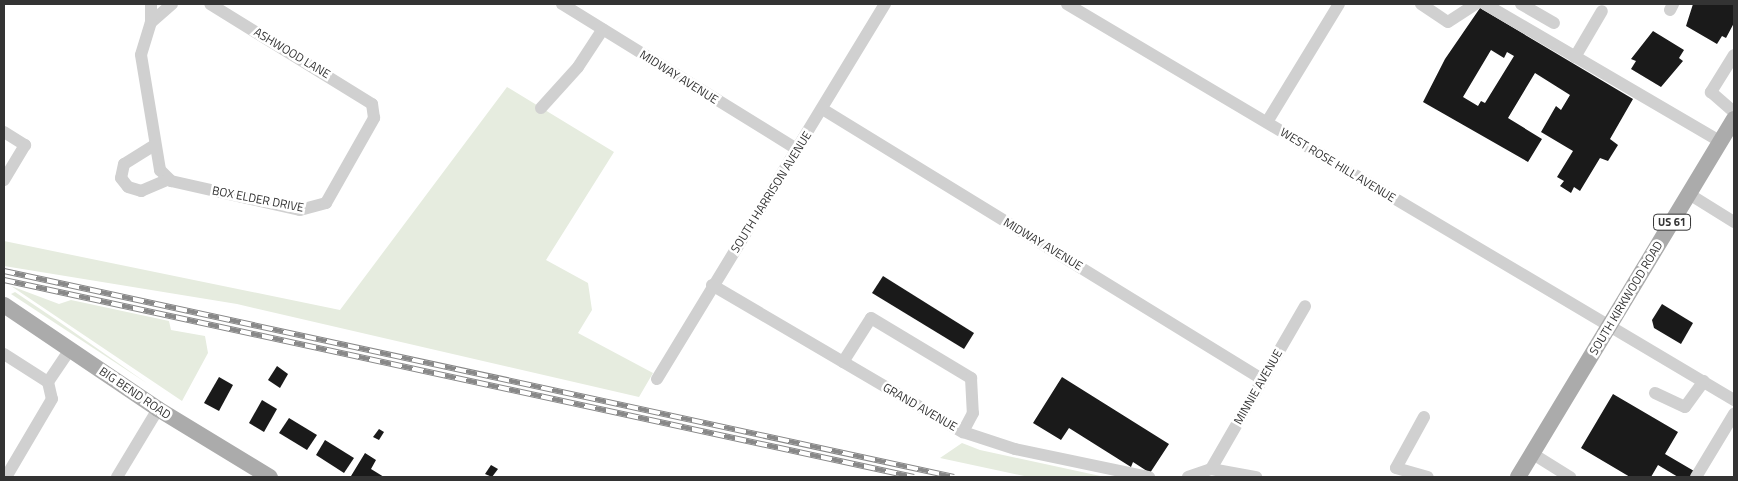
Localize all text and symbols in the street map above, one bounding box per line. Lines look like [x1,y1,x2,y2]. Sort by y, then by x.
street label: ASHWOOD LANE [251,25,333,81]
street label: MIDWAY AVENUE [637,47,721,107]
street label: WEST ROSE HILL AVENUE [1278,125,1398,205]
street label: SOUTH HARRISON AVENUE [728,129,814,255]
street label: BOX ELDER DRIVE [211,183,305,215]
road number: US 61 [1652,213,1692,230]
street label: MIDWAY AVENUE [1001,215,1085,273]
street label: SOUTH KIRKWOOD ROAD [1586,239,1666,357]
street label: MINNIE AVENUE [1231,347,1285,427]
street label: BIG BEND ROAD [97,364,173,422]
street label: GRAND AVENUE [880,380,960,434]

